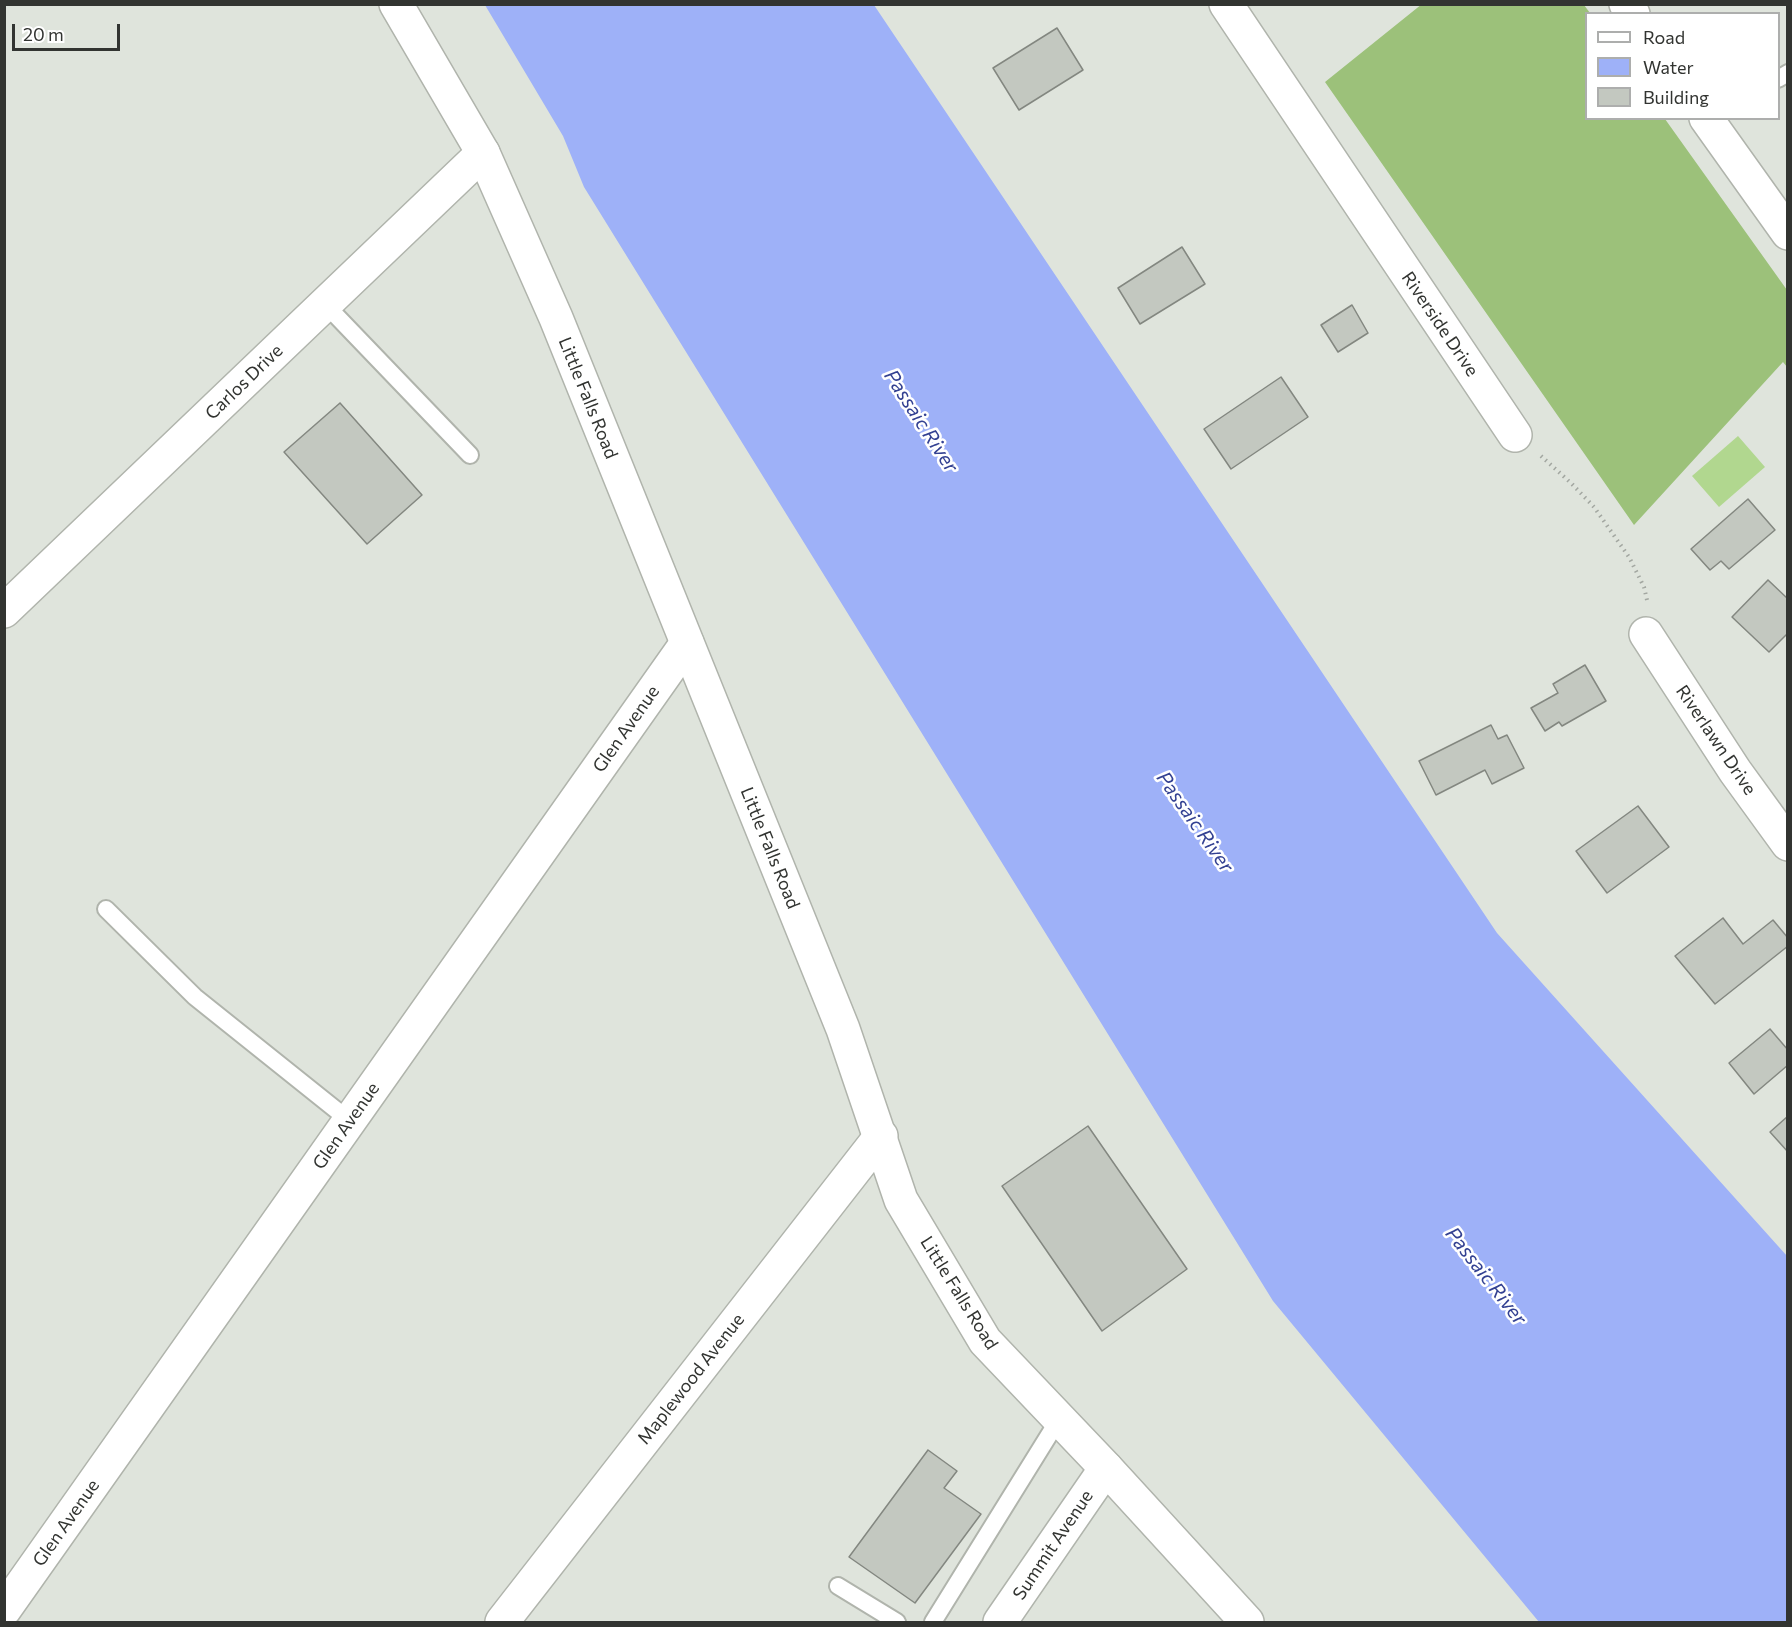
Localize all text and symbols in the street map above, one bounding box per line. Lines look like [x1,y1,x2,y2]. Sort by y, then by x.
scale bar [15,12,123,50]
legend [1585,12,1780,120]
text: 20 m [23,23,64,45]
text: Road [1643,26,1685,48]
text: Water [1643,56,1694,78]
text: Building [1643,86,1709,108]
street label: Riverside Drive [1397,268,1483,380]
street label: Little Falls Road [554,334,622,462]
street label: Carlos Drive [201,340,287,424]
water label: Passaic River [879,365,963,477]
street label: Glen Avenue [588,681,664,777]
street label: Riverlawn Drive [1671,681,1761,799]
water label: Passaic River [1151,767,1239,877]
street label: Little Falls Road [736,784,804,912]
street label: Glen Avenue [308,1078,384,1174]
water label: Passaic River [1440,1222,1532,1330]
street label: Little Falls Road [916,1232,1002,1354]
street label: Maplewood Avenue [633,1309,749,1449]
street label: Glen Avenue [28,1475,104,1571]
street label: Summit Avenue [1008,1486,1098,1604]

